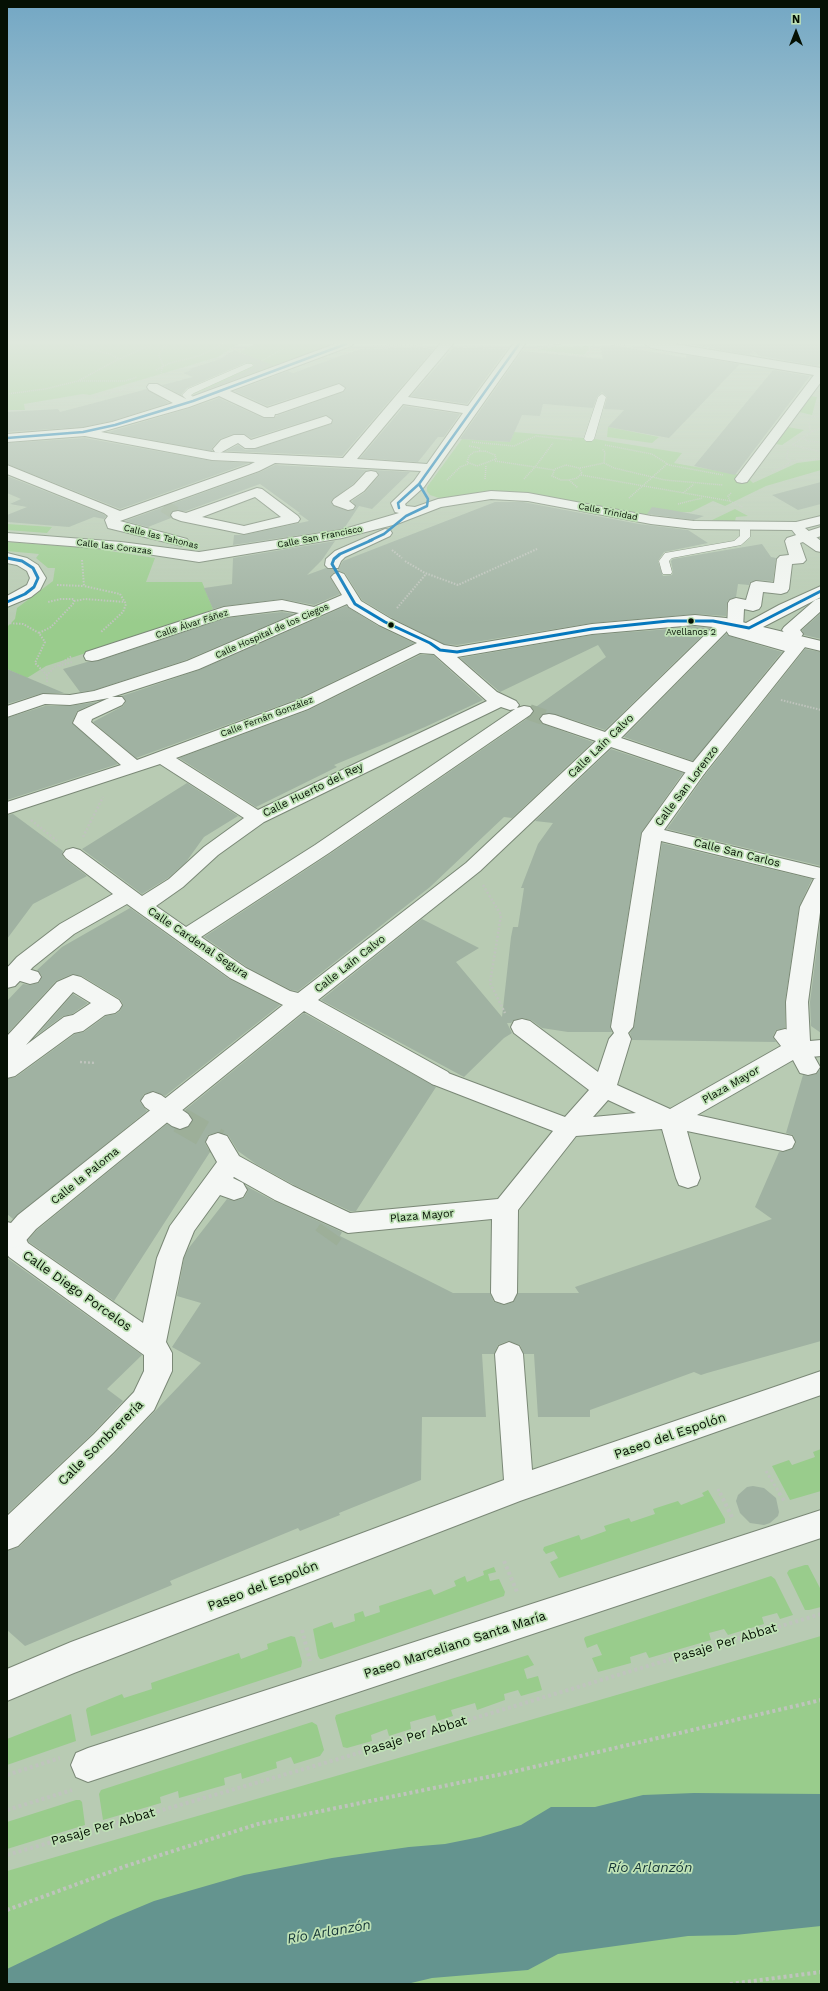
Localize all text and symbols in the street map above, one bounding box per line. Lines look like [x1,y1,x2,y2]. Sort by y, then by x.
north arrow [776,12,816,52]
text: N [792,13,800,26]
street label: Calle Trinidad [577,501,639,523]
street label: Calle las Tahonas [122,522,200,552]
street label: Calle San Francisco [277,523,363,551]
street label: Calle las Corazas [76,537,152,557]
street label: Calle Hospital de los Ciegos [214,601,330,661]
street label: Calle Álvar Fáñez [154,607,230,641]
marker: Avellanos 2 [686,616,696,626]
unlabelled marker [386,620,396,630]
place label: Avellanos 2 [666,627,716,637]
street label: Calle Fernán González [219,694,315,740]
street label: Calle Laín Calvo [565,711,637,781]
street label: Calle San Lorenzo [652,743,722,829]
street label: Calle Huerto del Rey [261,760,365,820]
street label: Calle San Carlos [693,836,781,870]
street label: Calle Cardenal Segura [145,904,251,982]
street label: Calle Laín Calvo [312,932,388,996]
street label: Plaza Mayor [700,1063,762,1107]
street label: Calle la Paloma [48,1145,122,1207]
street label: Plaza Mayor [389,1207,455,1225]
street label: Calle Diego Porcelos [19,1247,135,1335]
street label: Calle Sombrerería [55,1397,147,1489]
street label: Paseo del Espolón [612,1410,728,1462]
street label: Paseo del Espolón [206,1558,320,1614]
street label: Paseo Marceliano Santa María [362,1608,548,1682]
street label: Pasaje Per Abbat [671,1620,779,1666]
street label: Pasaje Per Abbat [361,1713,469,1759]
street label: Pasaje Per Abbat [49,1805,157,1849]
water label: Río Arlanzón [608,1860,692,1876]
water label: Río Arlanzón [286,1916,372,1948]

